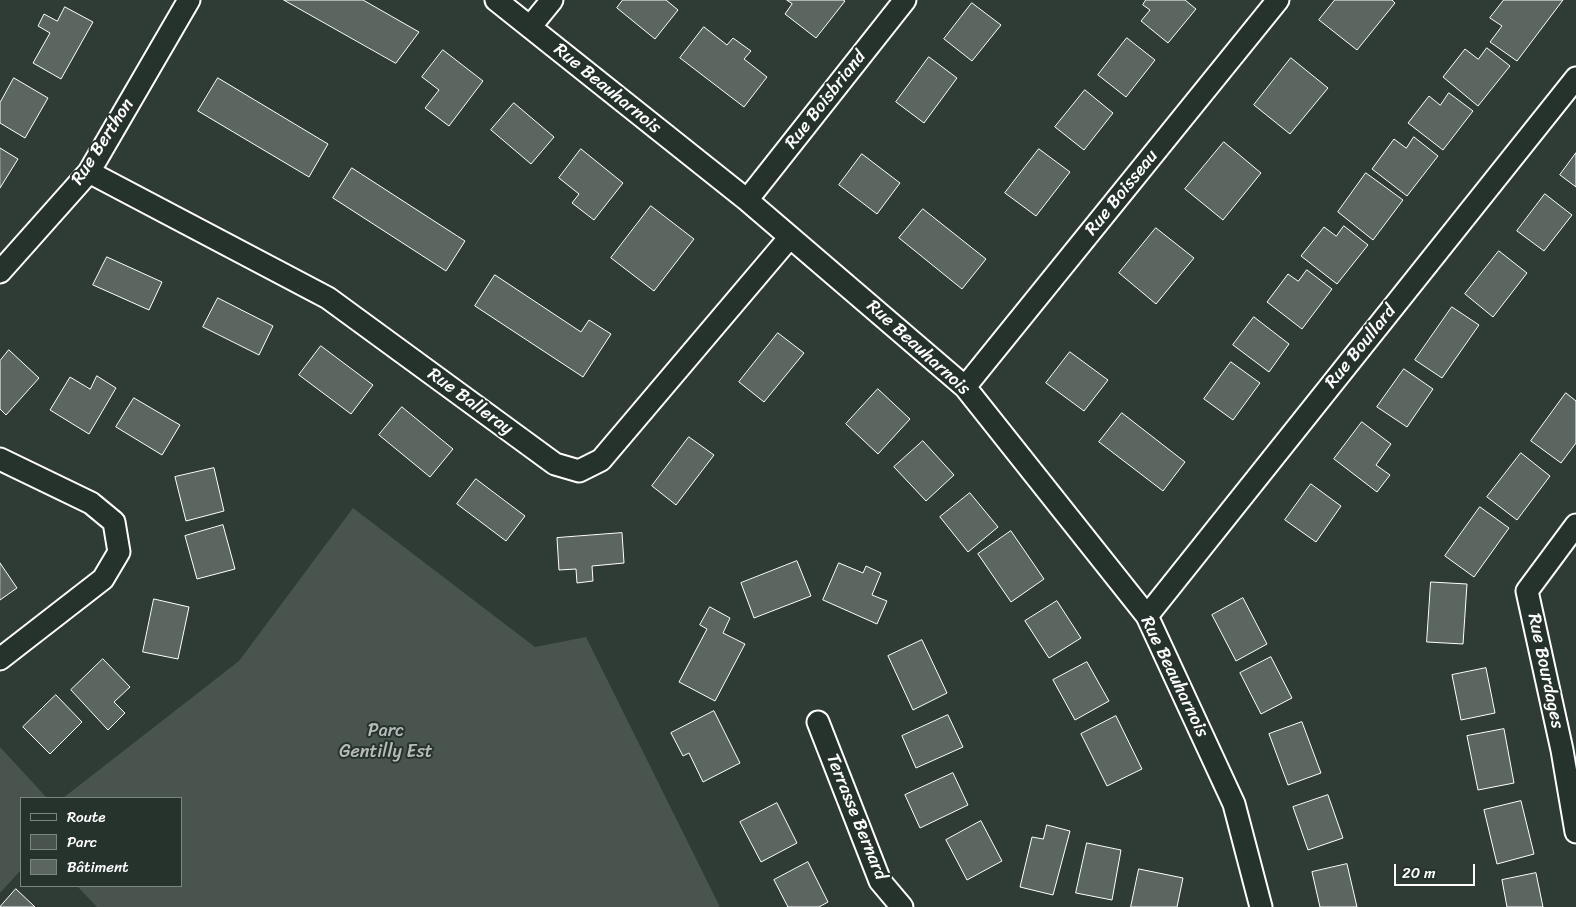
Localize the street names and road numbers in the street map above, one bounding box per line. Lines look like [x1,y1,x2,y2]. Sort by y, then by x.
street label: Rue Beauharnois [549,39,665,139]
street label: Rue Boisbriand [781,47,871,153]
street label: Rue Berthon [67,95,139,189]
street label: Rue Boisseau [1081,146,1163,240]
street label: Rue Beauharnois [862,296,974,400]
street label: Rue Boullard [1321,301,1401,393]
street label: Rue Balleray [423,364,517,440]
street label: Rue Bourdages [1522,611,1568,731]
street label: Rue Beauharnois [1135,613,1213,741]
street label: Terrasse Bernard [821,751,891,883]

